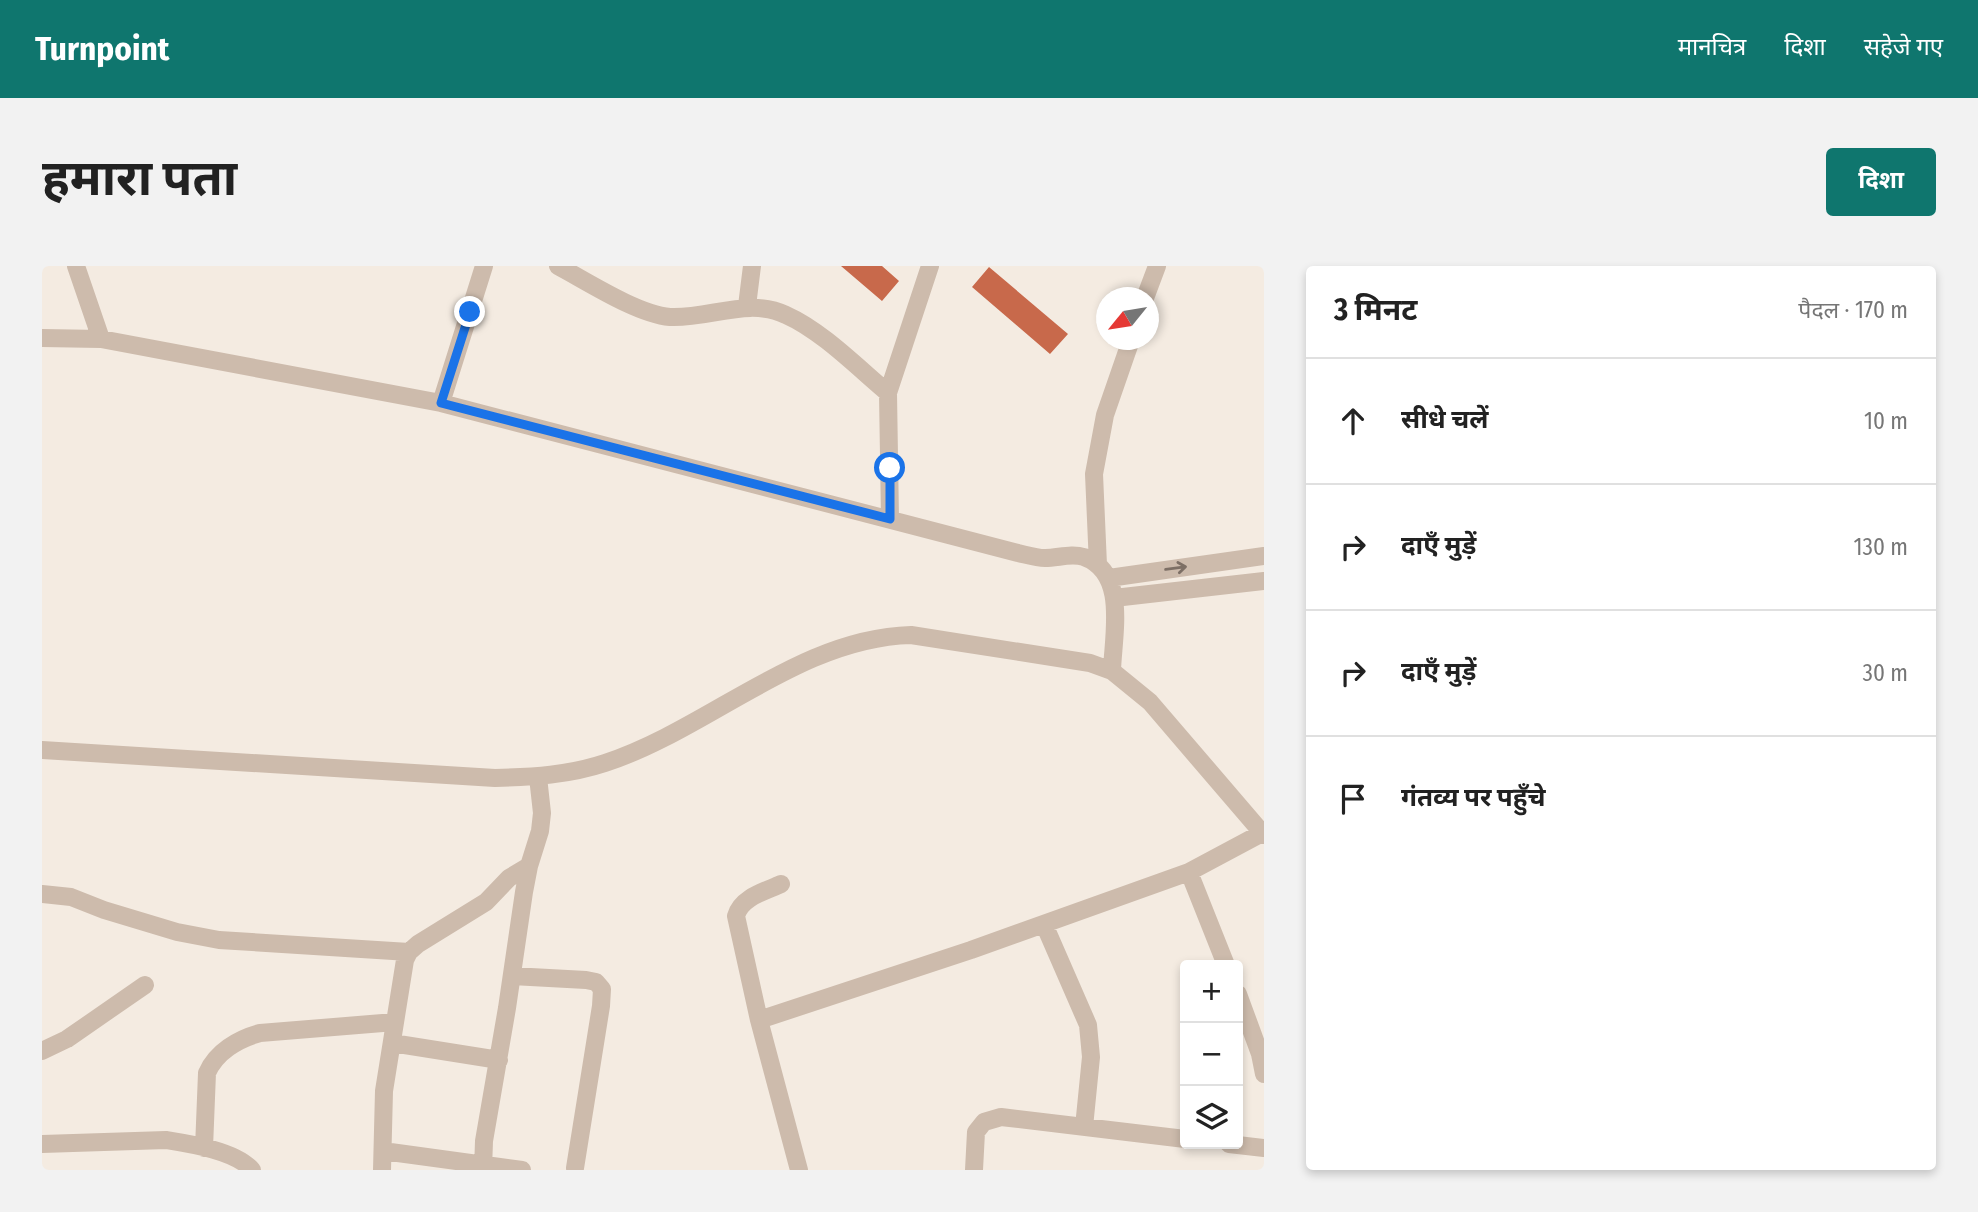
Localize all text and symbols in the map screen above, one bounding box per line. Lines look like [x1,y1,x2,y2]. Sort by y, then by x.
text: Turnpoint [35,29,169,69]
text: मानचित्र [1678,33,1746,61]
text: दिशा [1784,33,1826,61]
text: सहेजे गए [1864,33,1943,61]
button: दिशा [1826,148,1936,216]
text: हमारा पता [42,149,237,208]
north arrow [1096,287,1159,350]
text: 3 मिनट [1334,292,1417,328]
route end [454,296,485,327]
text: पैदल · 170 m [1798,296,1908,324]
icon: ahead [1334,402,1372,440]
text: सीधे चलें [1401,404,1488,435]
text: 10 m [1864,407,1908,435]
route start [874,452,905,483]
icon: right [1334,528,1372,566]
text: दाएँ मुड़ें [1401,530,1476,561]
text: 130 m [1854,533,1908,561]
one-way arrow [1164,562,1187,575]
icon: right [1334,654,1372,692]
text: दाएँ मुड़ें [1401,656,1476,687]
text: 30 m [1863,659,1908,687]
icon: arrive [1334,780,1372,818]
text: गंतव्य पर पहुँचे [1401,782,1545,813]
map controls [1180,960,1243,1149]
button: + [1180,960,1243,1023]
button: − [1180,1023,1243,1086]
button: layers [1180,1086,1243,1149]

